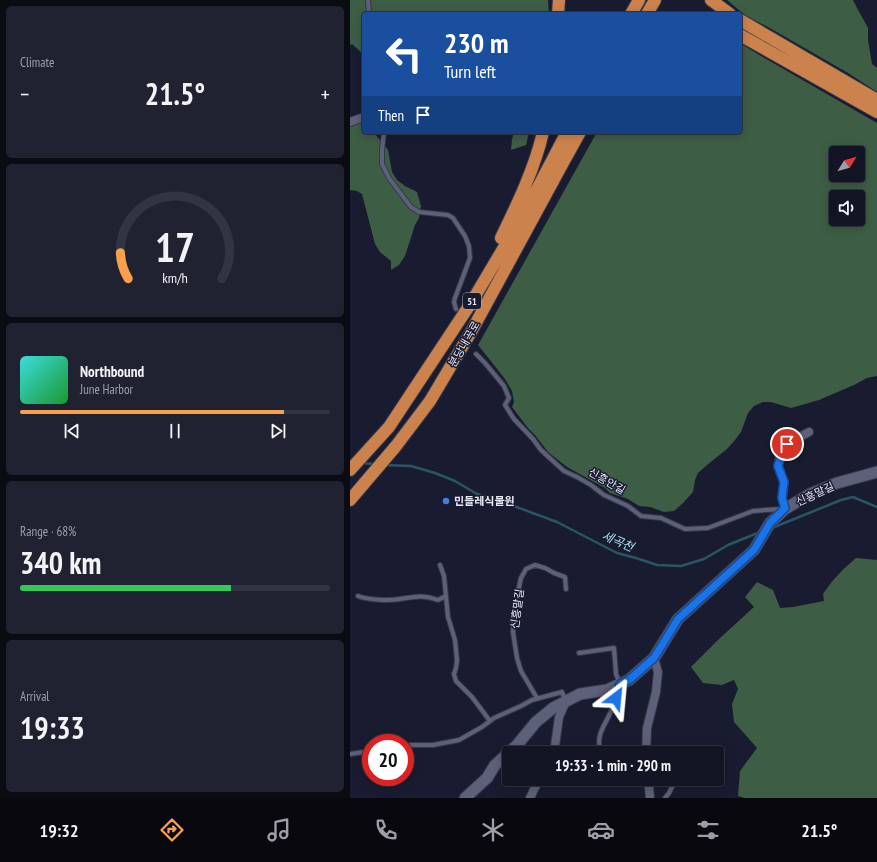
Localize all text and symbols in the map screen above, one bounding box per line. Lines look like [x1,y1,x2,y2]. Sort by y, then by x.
text: 230 m [444,24,508,61]
icon: left [378,28,430,80]
text: Climate [20,54,54,71]
text: Turn left [444,60,496,83]
text: 21.5° [145,74,205,113]
text: − [20,80,29,108]
text: + [321,80,330,108]
icon: arrive [412,104,434,126]
text: Then [378,106,404,125]
north arrow [829,146,865,182]
map controls [829,146,865,226]
button: sound [829,190,865,226]
text: 17 [155,219,195,272]
text: km/h [162,267,188,286]
road number: 51 [463,293,481,309]
street label: 분당내곡로 [445,319,483,369]
text: Northbound [80,362,144,381]
text: June Harbor [80,381,133,398]
icon: previous [61,420,83,442]
icon: pause [164,420,186,442]
icon: next [267,420,289,442]
pin [770,427,804,461]
icon: arrive [776,433,798,455]
street label: 신흥안길 [586,465,628,497]
street label: 신흥말길 [794,479,836,509]
place label: 민들레식물원 [454,494,515,508]
marker: 민들레식물원 [441,496,451,506]
text: Range · 68% [20,523,76,540]
water label: 세곡천 [600,528,638,555]
text: 340 km [20,543,101,582]
street label: 신흥말길 [507,588,527,630]
position arrow [595,677,637,719]
text: Arrival [20,688,49,705]
text: 19:33 [20,708,85,747]
speed limit sign: 20 [362,734,414,786]
text: 19:33 · 1 min · 290 m [555,756,671,775]
icon: directions [158,816,186,844]
icon: music [265,816,293,844]
icon: phone [372,816,400,844]
icon: climate [479,816,507,844]
icon: car [587,816,615,844]
icon: filters [694,816,722,844]
text: 19:32 [40,819,79,842]
text: 21.5° [801,819,837,842]

